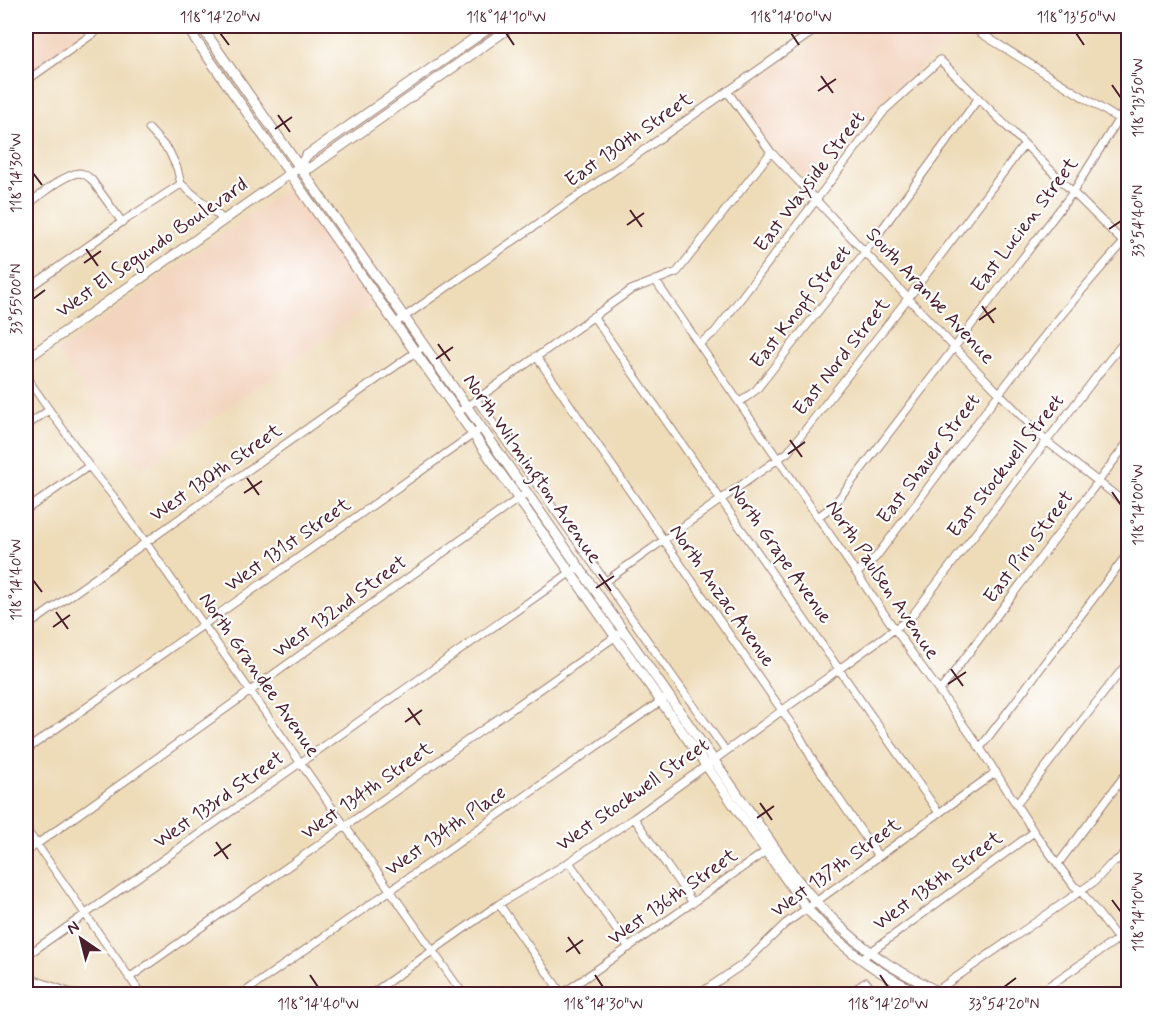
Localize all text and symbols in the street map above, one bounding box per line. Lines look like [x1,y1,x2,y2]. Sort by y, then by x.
text: 118°14'20"W [180,8,260,28]
text: 118°14'10"W [466,8,546,28]
text: 118°14'00"W [750,8,832,28]
text: 118°13'50"W [1036,8,1116,28]
text: 118°13'50"W [1129,58,1149,138]
street label: East 130th Street [560,86,698,194]
street label: East Wayside Street [748,106,872,258]
text: 118°14'30"W [7,133,27,213]
street label: East Lucien Street [965,152,1085,298]
street label: West El Segundo Boulevard [51,171,254,325]
text: 33°54'40"N [1129,185,1149,257]
street label: South Aranbe Avenue [859,222,1001,370]
street label: East Knopf Street [744,240,858,374]
text: 33°55'00"N [7,264,27,334]
street label: East Nord Street [787,292,897,422]
street label: North Wilmington Avenue [455,369,608,570]
street label: East Shauer Street [871,388,987,530]
street label: East Stockwell Street [941,389,1071,543]
street label: West 130th Street [145,417,288,529]
text: 118°14'00"W [1129,464,1149,546]
street label: North Grape Avenue [722,479,838,629]
street label: East Piru Street [978,485,1080,609]
street label: West 131st Street [220,491,357,599]
street label: North Paulsen Avenue [819,495,945,665]
street label: North Anzac Avenue [663,519,781,673]
text: 118°14'40"W [7,539,27,621]
street label: West 132nd Street [268,549,412,665]
street label: North Grandee Avenue [192,587,326,763]
street label: West Stockwell Street [551,732,715,858]
street label: West 134th Street [296,735,438,847]
street label: West 133rd Street [148,745,290,855]
street label: West 134th Place [380,779,512,883]
street label: West 137th Street [766,812,907,924]
street label: West 138th Street [868,825,1008,937]
street label: West 136th Street [603,842,743,952]
text: 118°14'10"W [1129,872,1149,952]
north arrow [51,909,111,969]
text: N [63,916,84,940]
text: 118°14'40"W [277,995,359,1015]
text: 118°14'30"W [563,995,643,1015]
text: 118°14'20"W [848,995,928,1015]
text: 33°54'20"N [969,995,1039,1015]

